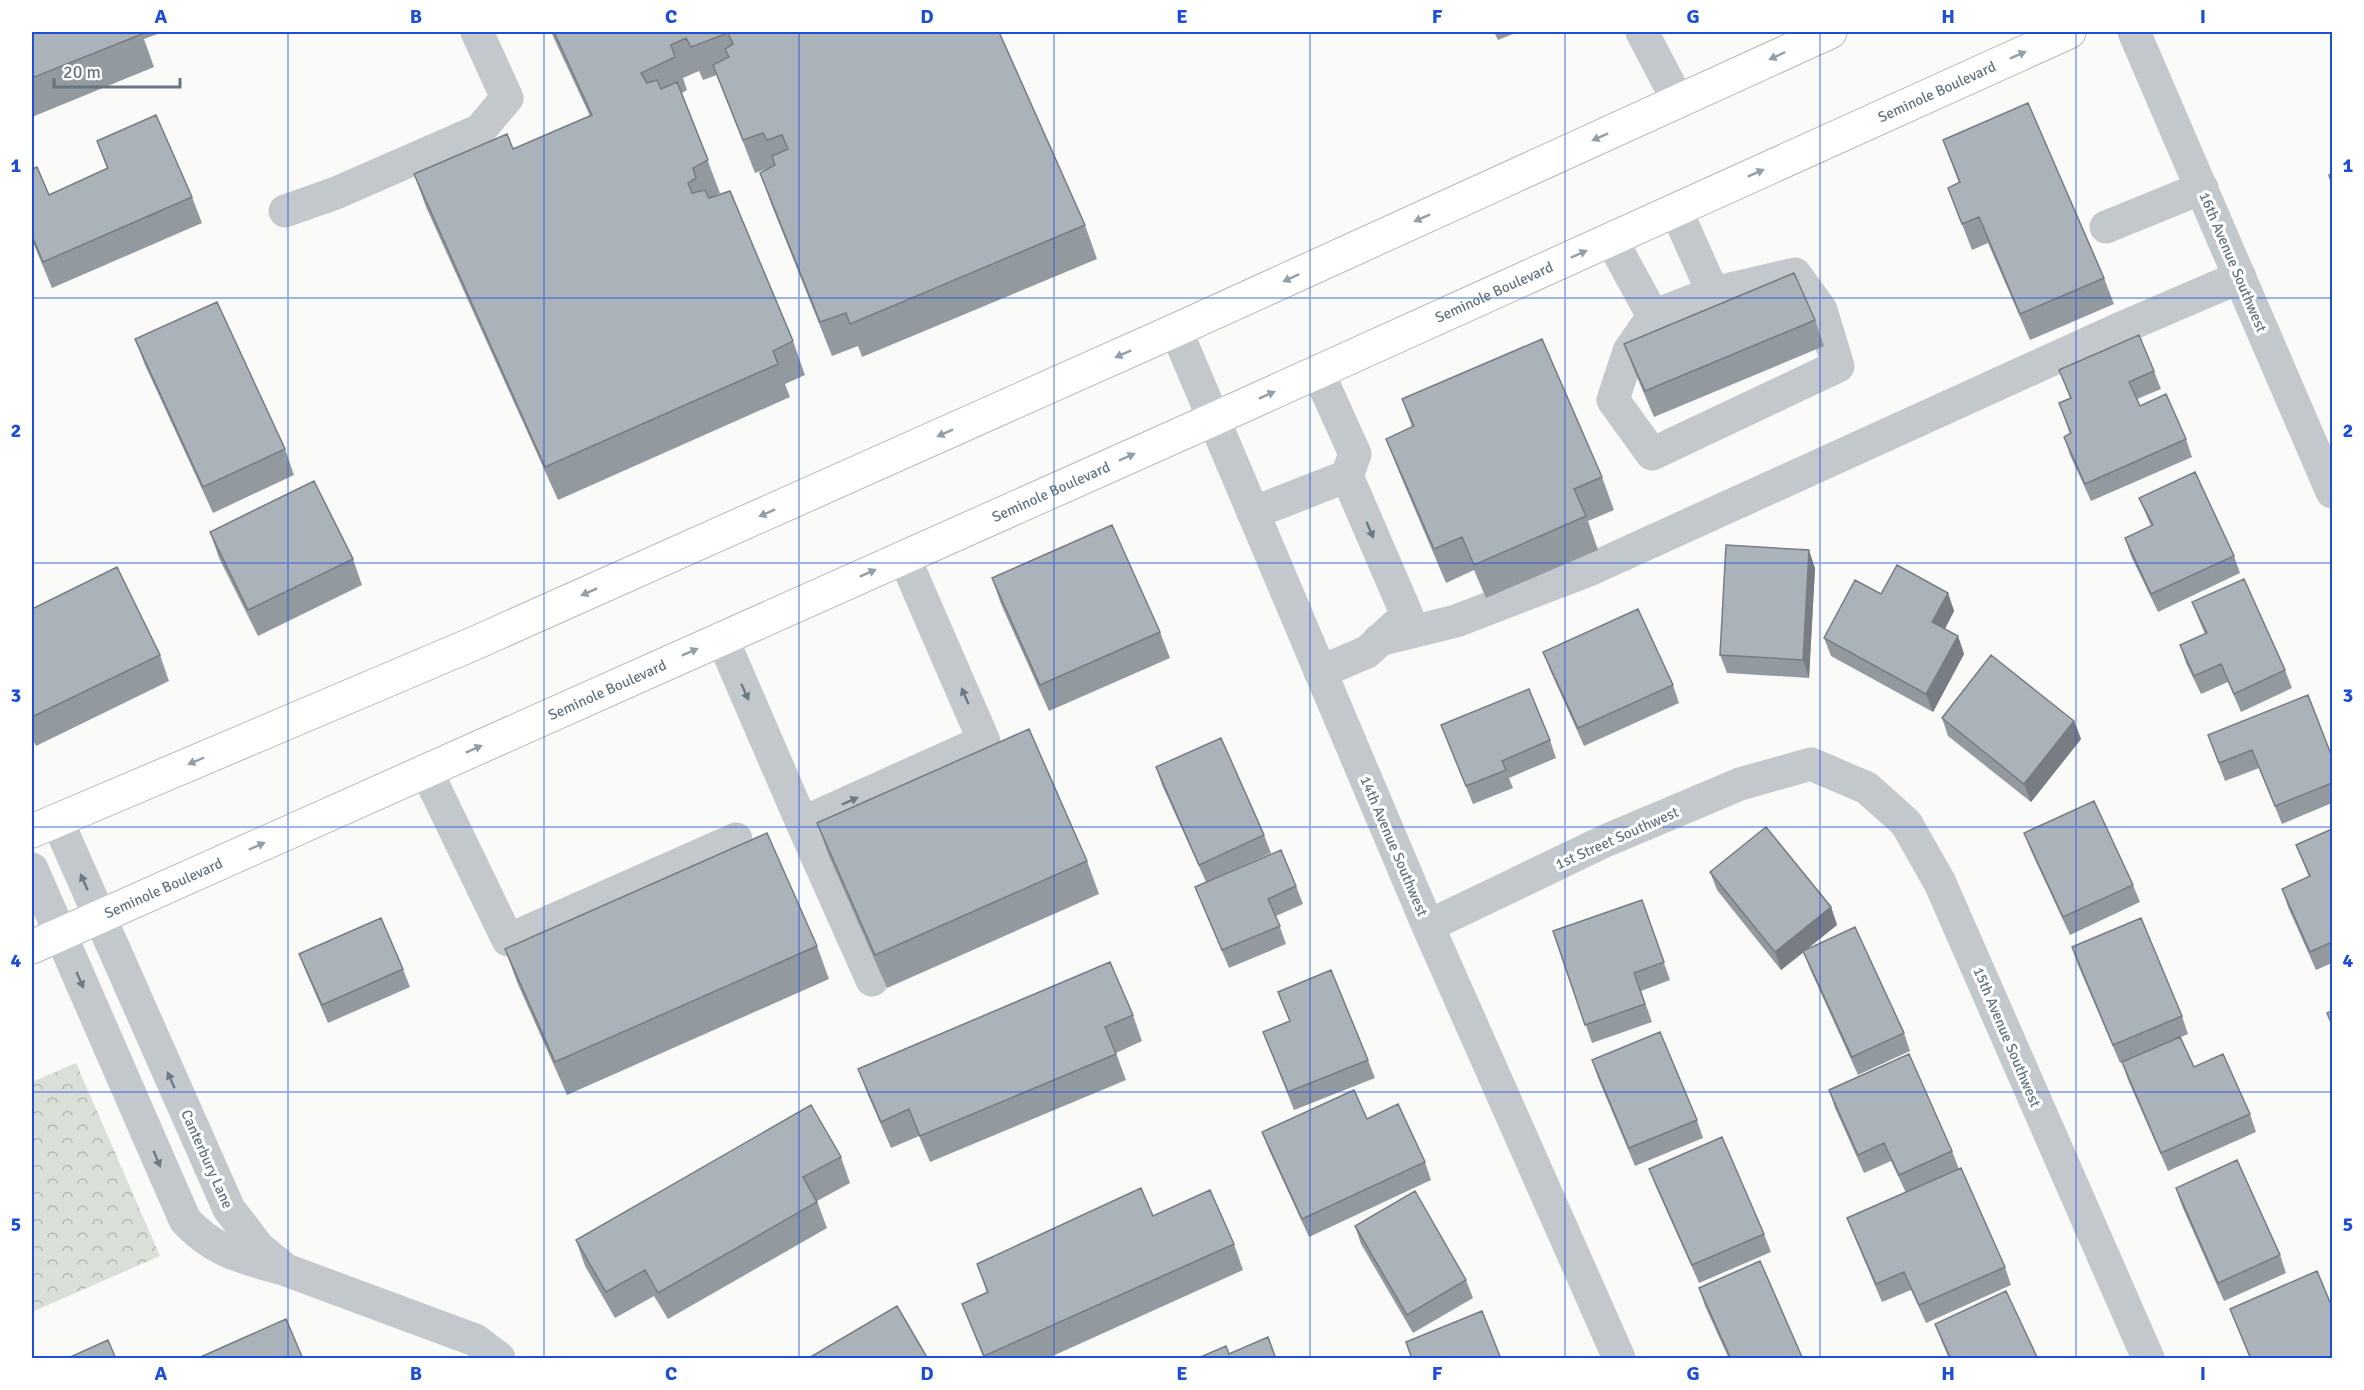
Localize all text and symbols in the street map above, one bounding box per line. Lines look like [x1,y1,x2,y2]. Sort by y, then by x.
text: A [155,4,168,29]
text: B [410,4,422,29]
text: C [665,4,677,29]
text: D [920,4,934,29]
text: E [1176,4,1188,29]
text: F [1432,4,1443,29]
text: G [1686,4,1700,29]
text: H [1941,4,1955,29]
text: I [2200,4,2206,29]
one-way arrow [2009,50,2027,60]
scale bar [54,51,180,89]
one-way arrow [1767,51,1785,61]
street label: Seminole Boulevard [1875,57,1999,126]
text: 20 m [63,61,101,83]
one-way arrow [1590,132,1608,142]
text: 1 [11,153,22,178]
text: 1 [2343,153,2354,178]
one-way arrow [1748,169,1765,178]
street label: 16th Avenue Southwest [2195,189,2271,335]
one-way arrow [1413,213,1431,223]
one-way arrow [1570,249,1587,258]
street label: Seminole Boulevard [1432,258,1556,327]
one-way arrow [1283,273,1300,282]
one-way arrow [1114,350,1132,359]
one-way arrow [1258,389,1276,399]
text: 2 [11,418,21,443]
text: 2 [2343,418,2353,443]
one-way arrow [936,429,954,439]
one-way arrow [1119,452,1137,462]
street label: Seminole Boulevard [989,458,1113,526]
one-way arrow [757,508,775,518]
one-way arrow [1366,521,1375,538]
one-way arrow [860,568,877,577]
one-way arrow [580,588,597,597]
one-way arrow [682,648,699,657]
street label: Seminole Boulevard [545,656,669,724]
text: 3 [11,683,21,708]
one-way arrow [741,683,750,701]
text: 3 [2343,683,2353,708]
one-way arrow [960,688,969,705]
one-way arrow [465,744,483,754]
one-way arrow [186,756,204,766]
street label: 14th Avenue Southwest [1356,773,1432,919]
one-way arrow [841,796,859,805]
street label: 1st Street Southwest [1553,803,1681,873]
one-way arrow [249,841,266,850]
street label: Seminole Boulevard [102,854,225,922]
one-way arrow [79,873,88,891]
text: 4 [11,948,22,973]
text: 4 [2343,948,2354,973]
street label: 15th Avenue Southwest [1969,964,2045,1110]
one-way arrow [76,971,85,989]
one-way arrow [167,1071,176,1088]
street label: Canterbury Lane [177,1107,237,1211]
one-way arrow [152,1151,162,1169]
text: 5 [11,1212,21,1237]
text: 5 [2343,1212,2353,1237]
text: A [155,1361,168,1386]
text: B [410,1361,422,1386]
text: C [665,1361,677,1386]
text: D [920,1361,934,1386]
text: E [1176,1361,1188,1386]
text: F [1432,1361,1443,1386]
text: G [1686,1361,1700,1386]
text: H [1941,1361,1955,1386]
text: I [2200,1361,2206,1386]

